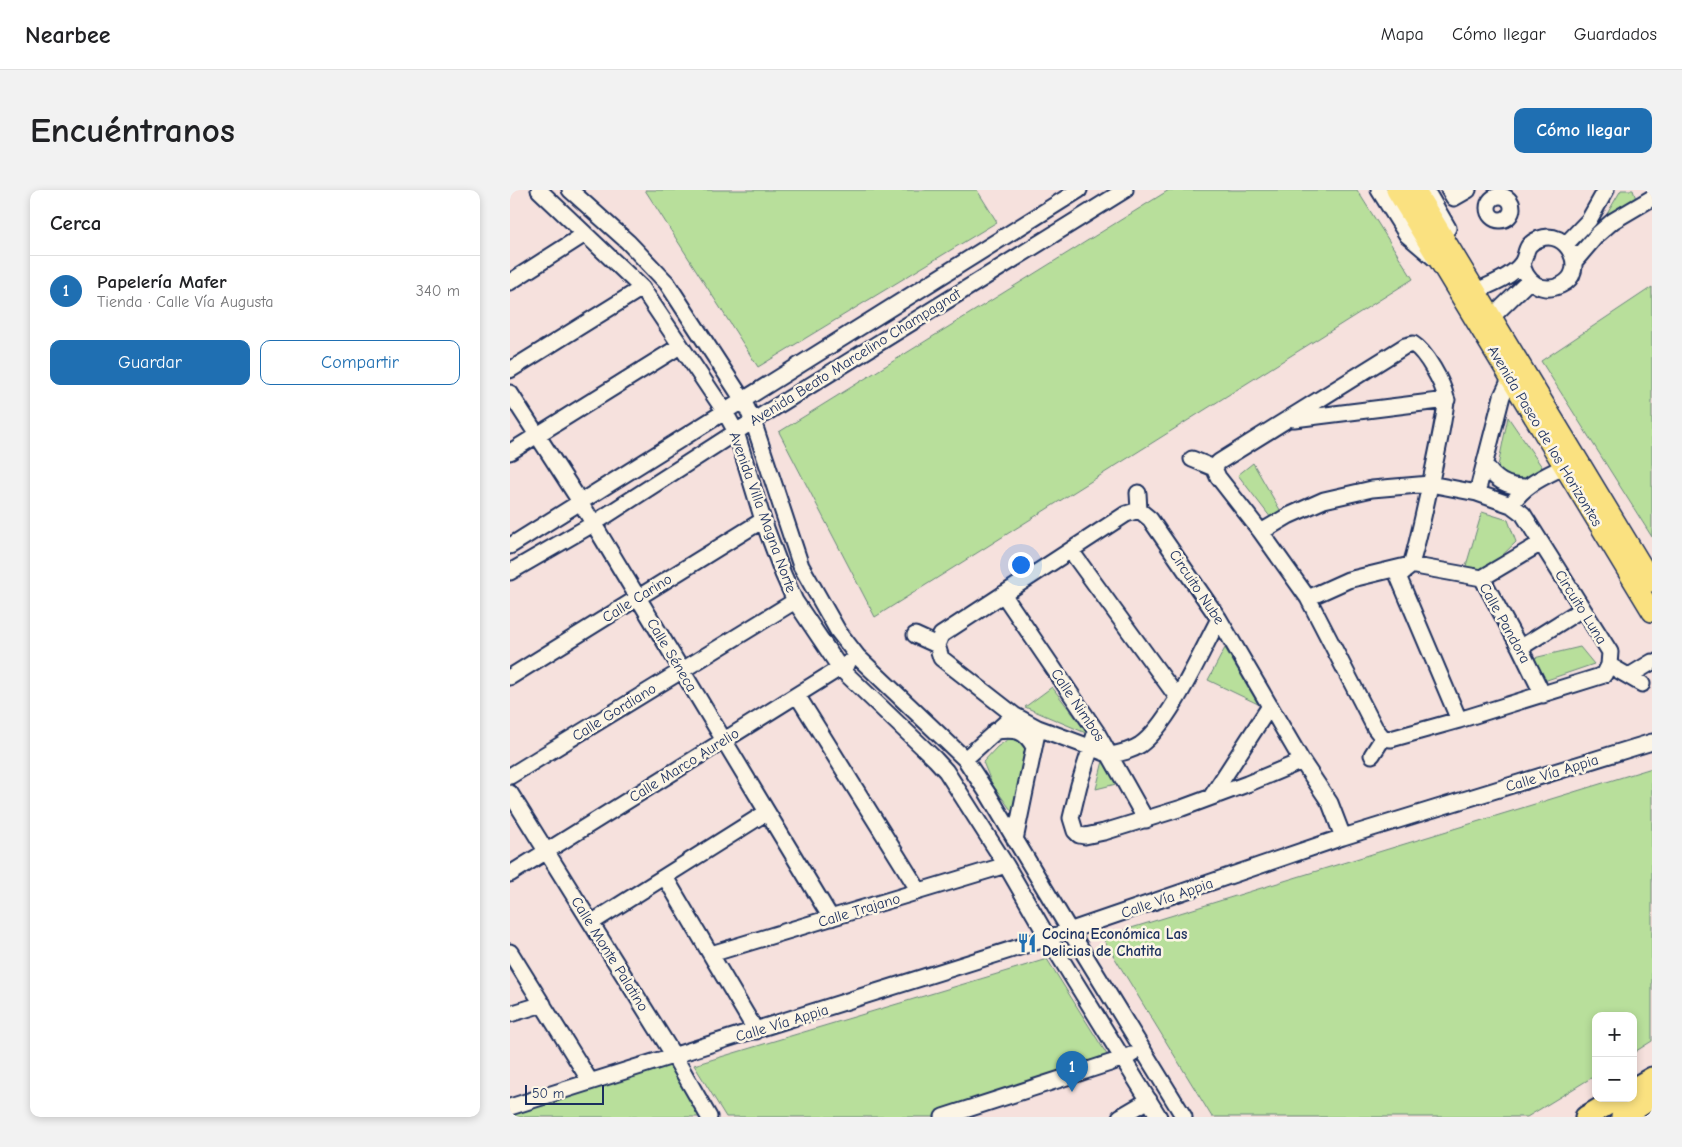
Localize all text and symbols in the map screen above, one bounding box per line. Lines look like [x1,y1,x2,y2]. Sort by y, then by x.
text: Nearbee [25,21,110,49]
text: Mapa [1381,24,1424,45]
text: Cómo llegar [1452,24,1546,45]
text: Guardados [1574,24,1657,45]
button: Cómo llegar [1514,108,1652,153]
text: Encuéntranos [30,110,235,151]
text: Cerca [50,211,101,235]
text: Papelería Mafer [97,271,227,293]
text: 1 [63,282,69,300]
text: 340 m [416,282,460,300]
street label: Avenida Beato Marcelino Champagnat [746,284,965,430]
text: Tienda · Calle Vía Augusta [97,293,274,311]
button: Guardar [50,340,250,385]
button: Compartir [260,340,460,385]
street label: Avenida Paseo de los Horizontes [1484,342,1606,530]
street label: Avenida Villa Magna Norte [726,429,801,595]
street label: Circuito Nube [1165,546,1229,628]
your location [1008,552,1034,578]
street label: Circuito Luna [1551,567,1611,647]
street label: Calle Carino [599,570,675,626]
street label: Calle Pandora [1476,580,1534,666]
street label: Calle Séneca [643,615,701,695]
street label: Calle Nimbos [1047,665,1109,745]
street label: Calle Gordiano [569,679,659,745]
street label: Calle Marco Aurelio [626,724,742,806]
street label: Calle Vía Appia [1503,750,1601,796]
street label: Calle Vía Appia [1119,874,1215,922]
street label: Calle Trajano [816,889,902,931]
street label: Calle Monte Palatino [567,893,653,1015]
place label: Cocina Económica Las Delicias de Chatita [1042,925,1187,960]
restaurant icon: Cocina Económica Las Delicias de Chatita [1016,932,1038,954]
street label: Calle Vía Appia [733,1000,831,1046]
map controls [1592,1012,1637,1102]
button: + [1592,1012,1637,1057]
pin: 1 [1056,1051,1088,1092]
button: − [1592,1057,1637,1102]
scale bar [525,1082,604,1105]
text: 50 m [532,1085,564,1102]

